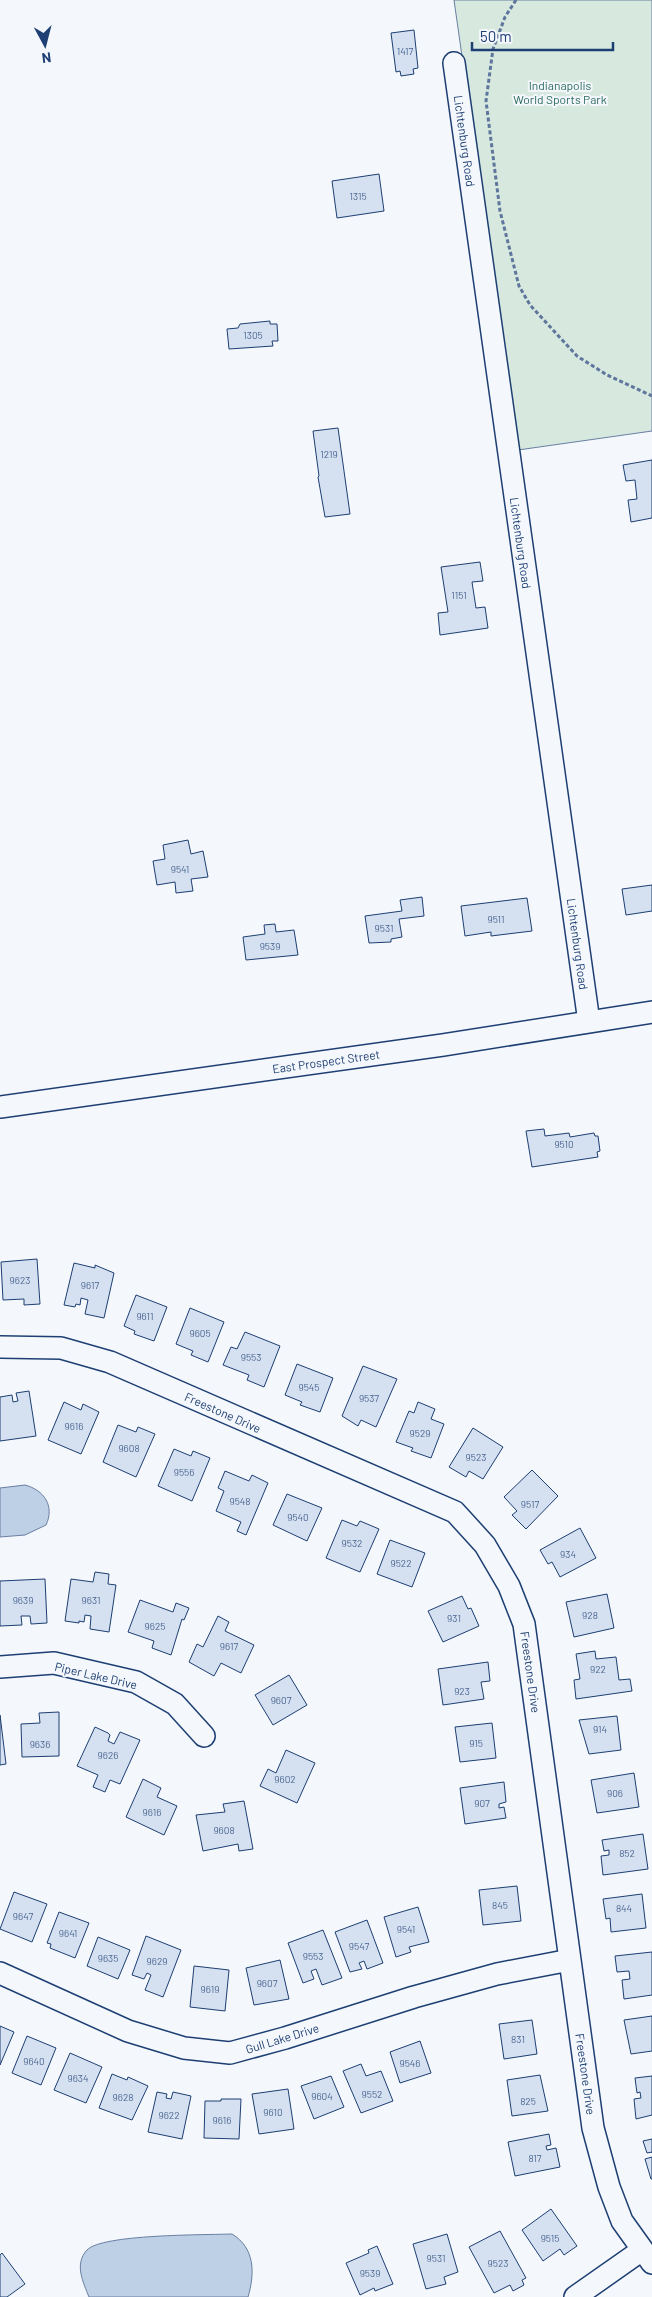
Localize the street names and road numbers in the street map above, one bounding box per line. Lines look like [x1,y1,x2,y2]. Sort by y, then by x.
street label: Lichtenburg Road [452,94,478,188]
street label: Lichtenburg Road [508,496,534,590]
street label: Lichtenburg Road [565,897,591,991]
street label: East Prospect Street [271,1047,381,1075]
street label: Freestone Drive [183,1389,263,1435]
street label: Freestone Drive [518,1630,544,1714]
street label: Piper Lake Drive [53,1659,139,1691]
street label: Gull Lake Drive [244,2020,320,2056]
street label: Freestone Drive [573,2032,599,2116]

